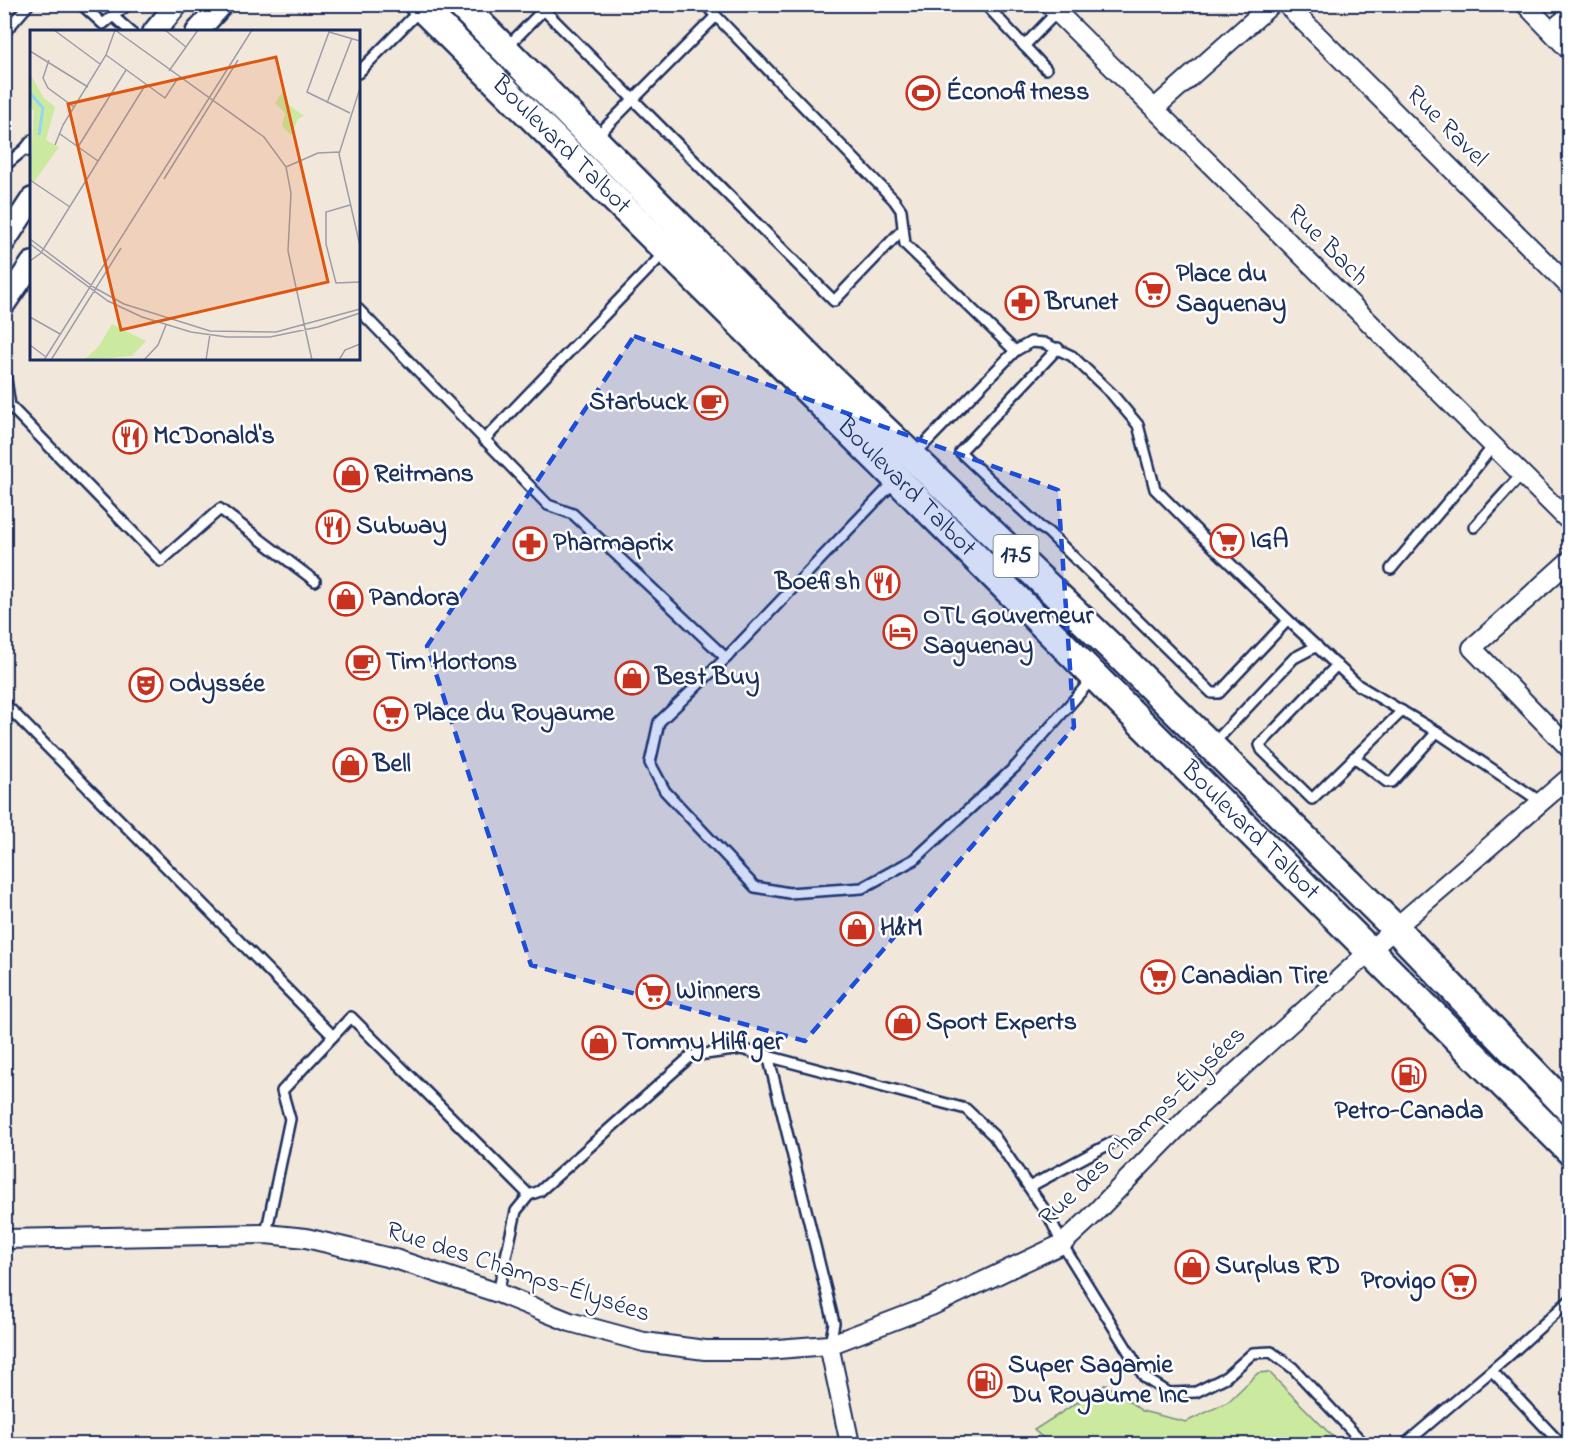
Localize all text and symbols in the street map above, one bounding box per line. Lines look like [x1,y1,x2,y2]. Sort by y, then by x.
inset map [30,30,360,360]
street label: Boulevard Talbot [481,66,640,224]
place label: Éconofitness [946,74,1090,112]
sports icon: Éconofitness [905,75,941,111]
street label: Rue Ravel [1396,77,1496,177]
street label: Rue Bach [1277,196,1377,296]
place label: Place du Saguenay [1176,256,1286,325]
supermarket icon: Place du Saguenay [1135,272,1171,308]
place label: Brunet [1044,284,1119,322]
pharmacy icon: Brunet [1004,285,1040,321]
place label: Starbuck [589,384,689,422]
cafe icon: Starbuck [693,385,729,421]
street label: Boulevard Talbot [826,409,985,567]
place label: McDonald's [153,418,275,456]
restaurant icon: McDonald's [112,419,148,455]
place label: Reitmans [374,456,474,494]
shop icon: Reitmans [333,457,369,493]
place label: Subway [356,508,447,546]
restaurant icon: Subway [315,509,351,545]
place label: IGA [1250,522,1288,560]
supermarket icon: IGA [1209,523,1245,559]
place label: Pharmaprix [553,525,674,563]
pharmacy icon: Pharmaprix [512,526,548,562]
road number: 175 [994,535,1038,577]
place label: Boefish [774,564,860,602]
restaurant icon: Boefish [865,565,901,601]
place label: Pandora [369,580,460,618]
shop icon: Pandora [328,581,364,617]
place label: OTL Gouverneur Saguenay [923,598,1095,667]
hotel icon: OTL Gouverneur Saguenay [882,614,918,650]
place label: Tim Hortons [386,644,517,682]
cafe icon: Tim Hortons [345,645,381,681]
place label: Best Buy [654,659,759,697]
shop icon: Best Buy [614,660,650,696]
place label: Odyssée [169,666,266,704]
theatre icon: Odyssée [128,667,164,703]
place label: Place du Royaume [414,695,616,733]
supermarket icon: Place du Royaume [373,696,409,732]
place label: Bell [372,746,411,784]
shop icon: Bell [332,747,368,783]
street label: Boulevard Talbot [1170,752,1329,910]
place label: H&M [880,910,923,948]
shop icon: H&M [839,911,875,947]
place label: Canadian Tire [1181,958,1329,996]
supermarket icon: Canadian Tire [1140,959,1176,995]
place label: Winners [676,973,761,1011]
supermarket icon: Winners [635,974,671,1010]
place label: Sport Experts [926,1004,1077,1042]
shop icon: Sport Experts [885,1005,921,1041]
street label: Rue des Champs-Élysées [1031,1018,1255,1236]
place label: Tommy Hilfiger [622,1024,784,1063]
shop icon: Tommy Hilfiger [581,1025,617,1061]
fuel station icon: Petro-Canada [1391,1057,1427,1093]
place label: Petro-Canada [1334,1093,1484,1131]
street label: Rue des Champs-Élysées [381,1212,655,1334]
place label: Surplus RD [1215,1248,1340,1286]
shop icon: Surplus RD [1174,1249,1210,1285]
place label: Provigo [1361,1263,1436,1302]
supermarket icon: Provigo [1441,1264,1477,1300]
place label: Super Sagamie Du Royaume Inc [1007,1347,1190,1415]
fuel station icon: Super Sagamie Du Royaume Inc [967,1363,1003,1399]

